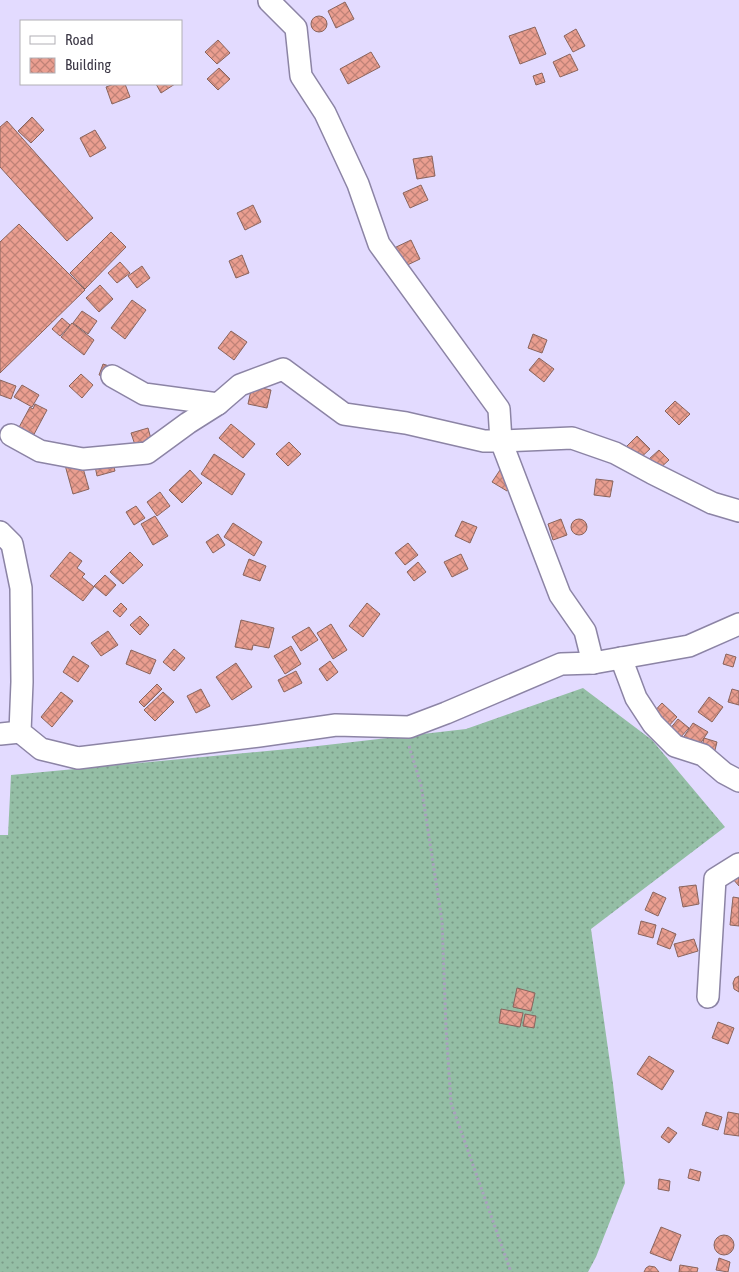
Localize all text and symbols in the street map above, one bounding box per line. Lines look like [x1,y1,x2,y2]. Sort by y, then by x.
legend [20,20,182,85]
text: Road [65,31,94,48]
text: Building [65,56,111,73]

